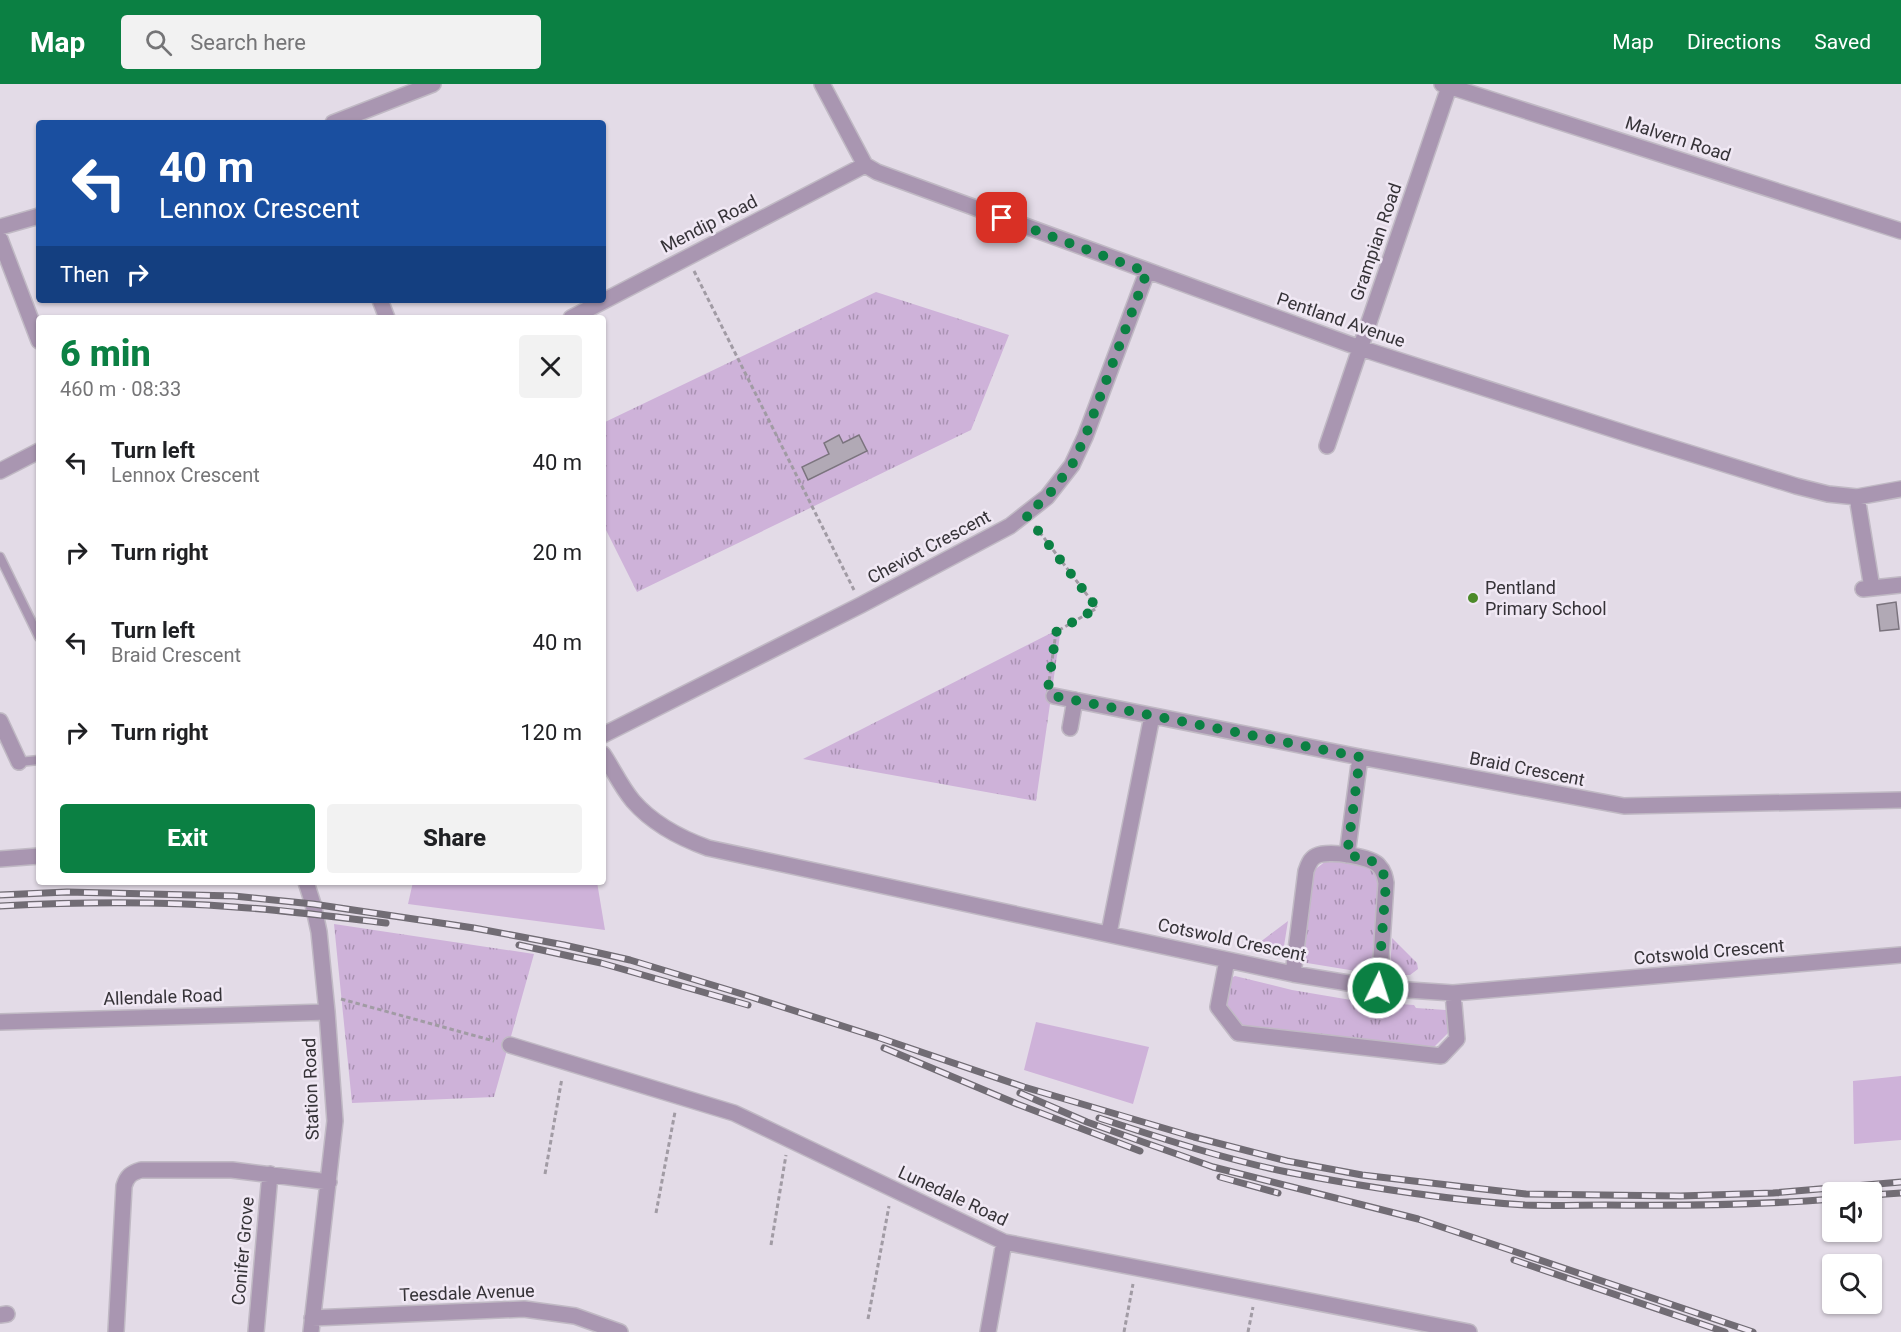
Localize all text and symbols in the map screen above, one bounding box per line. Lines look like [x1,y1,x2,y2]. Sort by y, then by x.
search box [121,15,541,69]
text: Map [30,26,85,59]
icon: search [142,26,175,59]
text: Search here [190,30,306,55]
text: Map [1612,30,1654,54]
text: Directions [1687,30,1781,54]
text: Saved [1814,30,1871,54]
street label: Malvern Road [1623,112,1734,165]
text: 40 m [159,143,254,192]
icon: left [60,144,138,222]
street label: Grampian Road [1345,180,1406,304]
street label: Mendip Road [657,190,761,257]
pin [976,192,1027,243]
text: Lennox Crescent [159,193,360,225]
icon: arrive [985,201,1018,234]
icon: right [121,258,154,291]
text: Then [60,262,109,287]
street label: Pentland Avenue [1274,288,1408,351]
text: 6 min [60,333,151,375]
button: close [519,335,582,398]
text: 460 m · 08:33 [60,377,181,401]
text: Turn left [111,438,195,463]
icon: left [60,446,93,479]
text: 40 m [533,450,582,475]
text: Lennox Crescent [111,463,260,487]
street label: Cheviot Crescent [864,505,994,588]
icon: right [60,536,93,569]
text: Turn right [111,540,208,565]
text: 20 m [533,540,582,565]
place label: Pentland Primary School [1485,577,1607,619]
marker: Pentland Primary School [1466,591,1480,605]
text: Turn left [111,618,195,643]
icon: left [60,626,93,659]
text: 40 m [533,630,582,655]
text: Braid Crescent [111,643,241,667]
icon: right [60,716,93,749]
text: Turn right [111,720,208,745]
text: 120 m [520,720,582,745]
street label: Braid Crescent [1468,747,1587,790]
button: Exit [60,804,315,873]
button: Share [327,804,582,873]
street label: Cotswold Crescent [1156,914,1308,966]
street label: Cotswold Crescent [1633,934,1785,969]
position arrow [1346,956,1410,1020]
street label: Allendale Road [103,984,223,1009]
street label: Station Road [298,1037,323,1141]
street label: Lunedale Road [895,1161,1011,1230]
map controls [1822,1182,1882,1314]
button: sound [1822,1182,1882,1242]
street label: Conifer Grove [227,1196,258,1306]
button: search [1822,1254,1882,1314]
street label: Teesdale Avenue [399,1280,535,1305]

